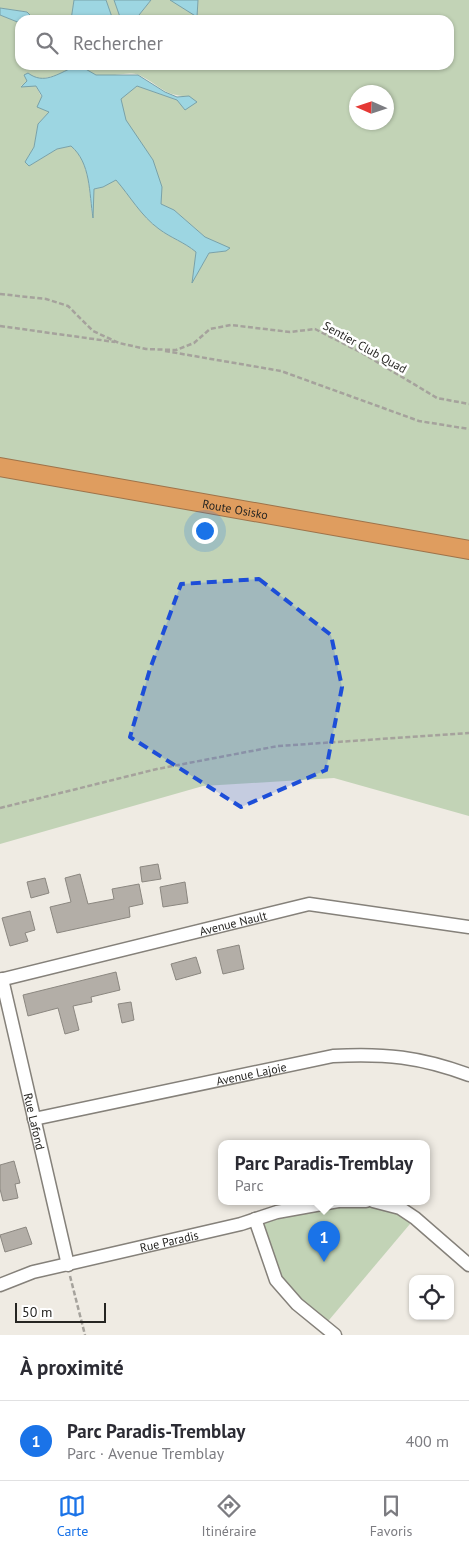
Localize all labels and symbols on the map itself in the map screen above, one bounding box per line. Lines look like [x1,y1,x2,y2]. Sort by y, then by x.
north arrow [349,85,394,130]
street label: Sentier Club Quad [321,318,409,376]
street label: Route Osisko [201,495,269,522]
your location [192,518,218,544]
street label: Avenue Nault [198,907,268,938]
street label: Avenue Lajoie [215,1059,288,1088]
street label: Rue Lafond [21,1091,49,1151]
pin: 1 [308,1221,340,1262]
street label: Rue Paradis [138,1227,200,1255]
scale bar [15,1300,106,1323]

